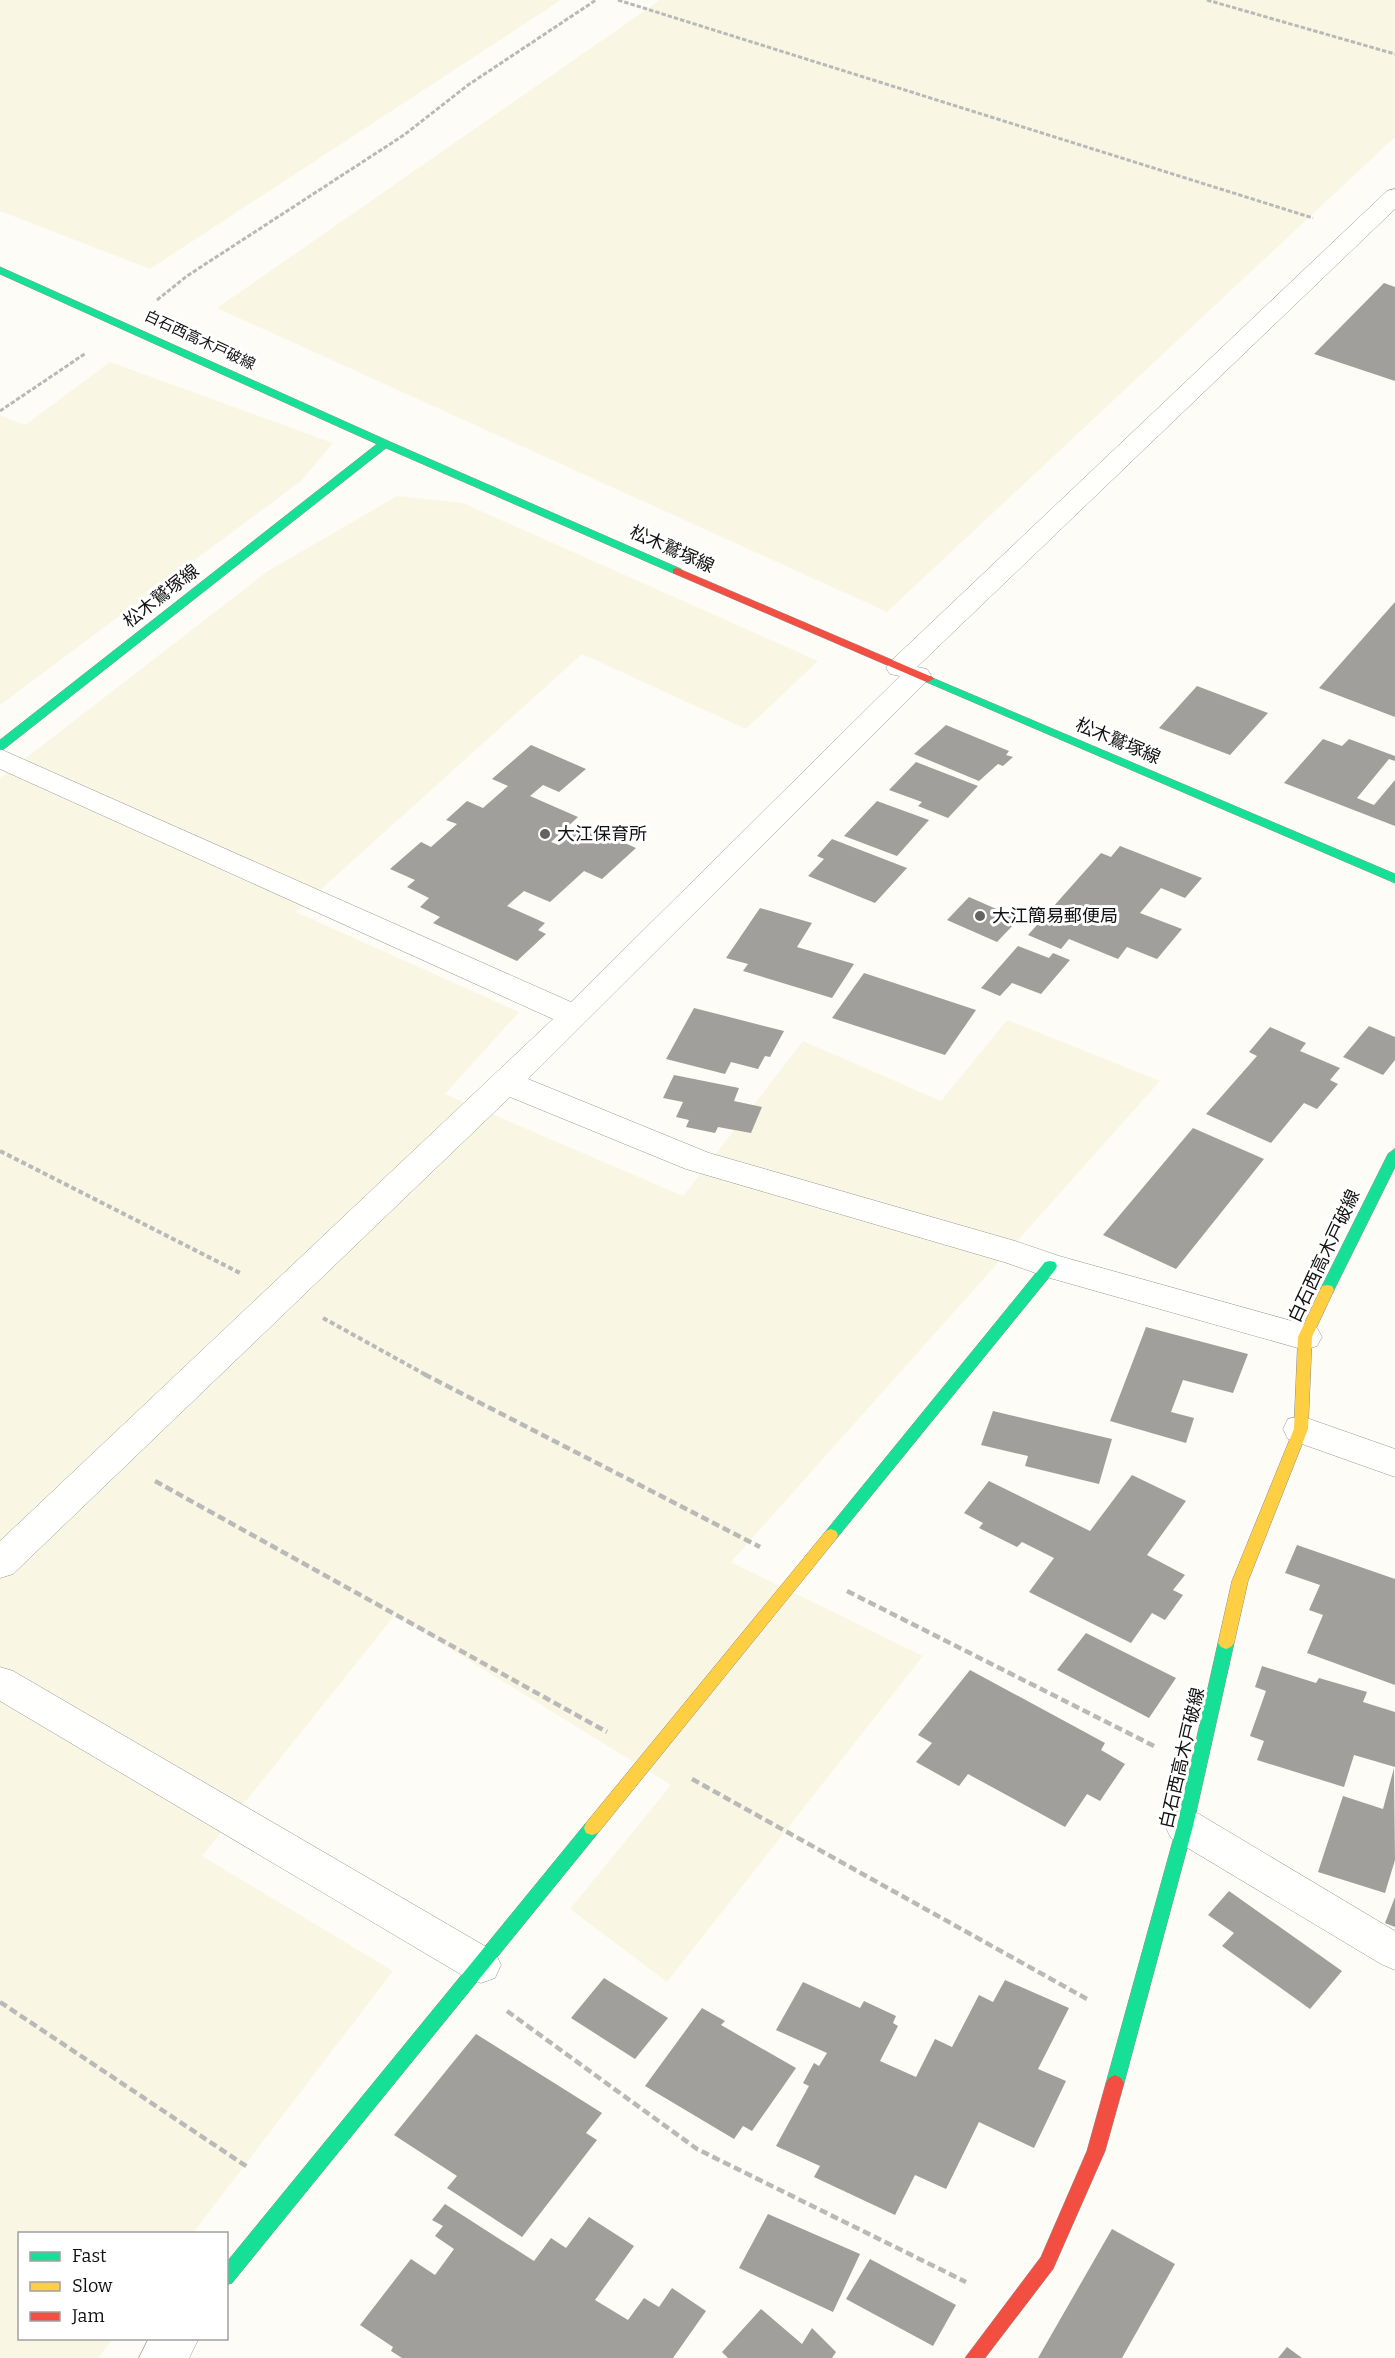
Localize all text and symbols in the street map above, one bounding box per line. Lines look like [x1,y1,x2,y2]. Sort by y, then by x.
street label: 白石西高木戸破線 [142,306,258,374]
street label: 松木鷲塚線 [626,521,718,577]
street label: 松木鷲塚線 [119,560,203,632]
street label: 松木鷲塚線 [1072,713,1164,769]
place label: 大江保育所 [557,823,647,845]
marker: 大江保育所 [538,827,552,841]
place label: 大江簡易郵便局 [992,905,1118,927]
marker: 大江簡易郵便局 [973,909,987,923]
street label: 白石西高木戸破線 [1284,1186,1364,1326]
street label: 白石西高木戸破線 [1155,1685,1209,1831]
legend [18,2232,228,2340]
text: Fast [72,2245,107,2267]
text: Slow [72,2275,113,2297]
text: Jam [71,2305,105,2327]

